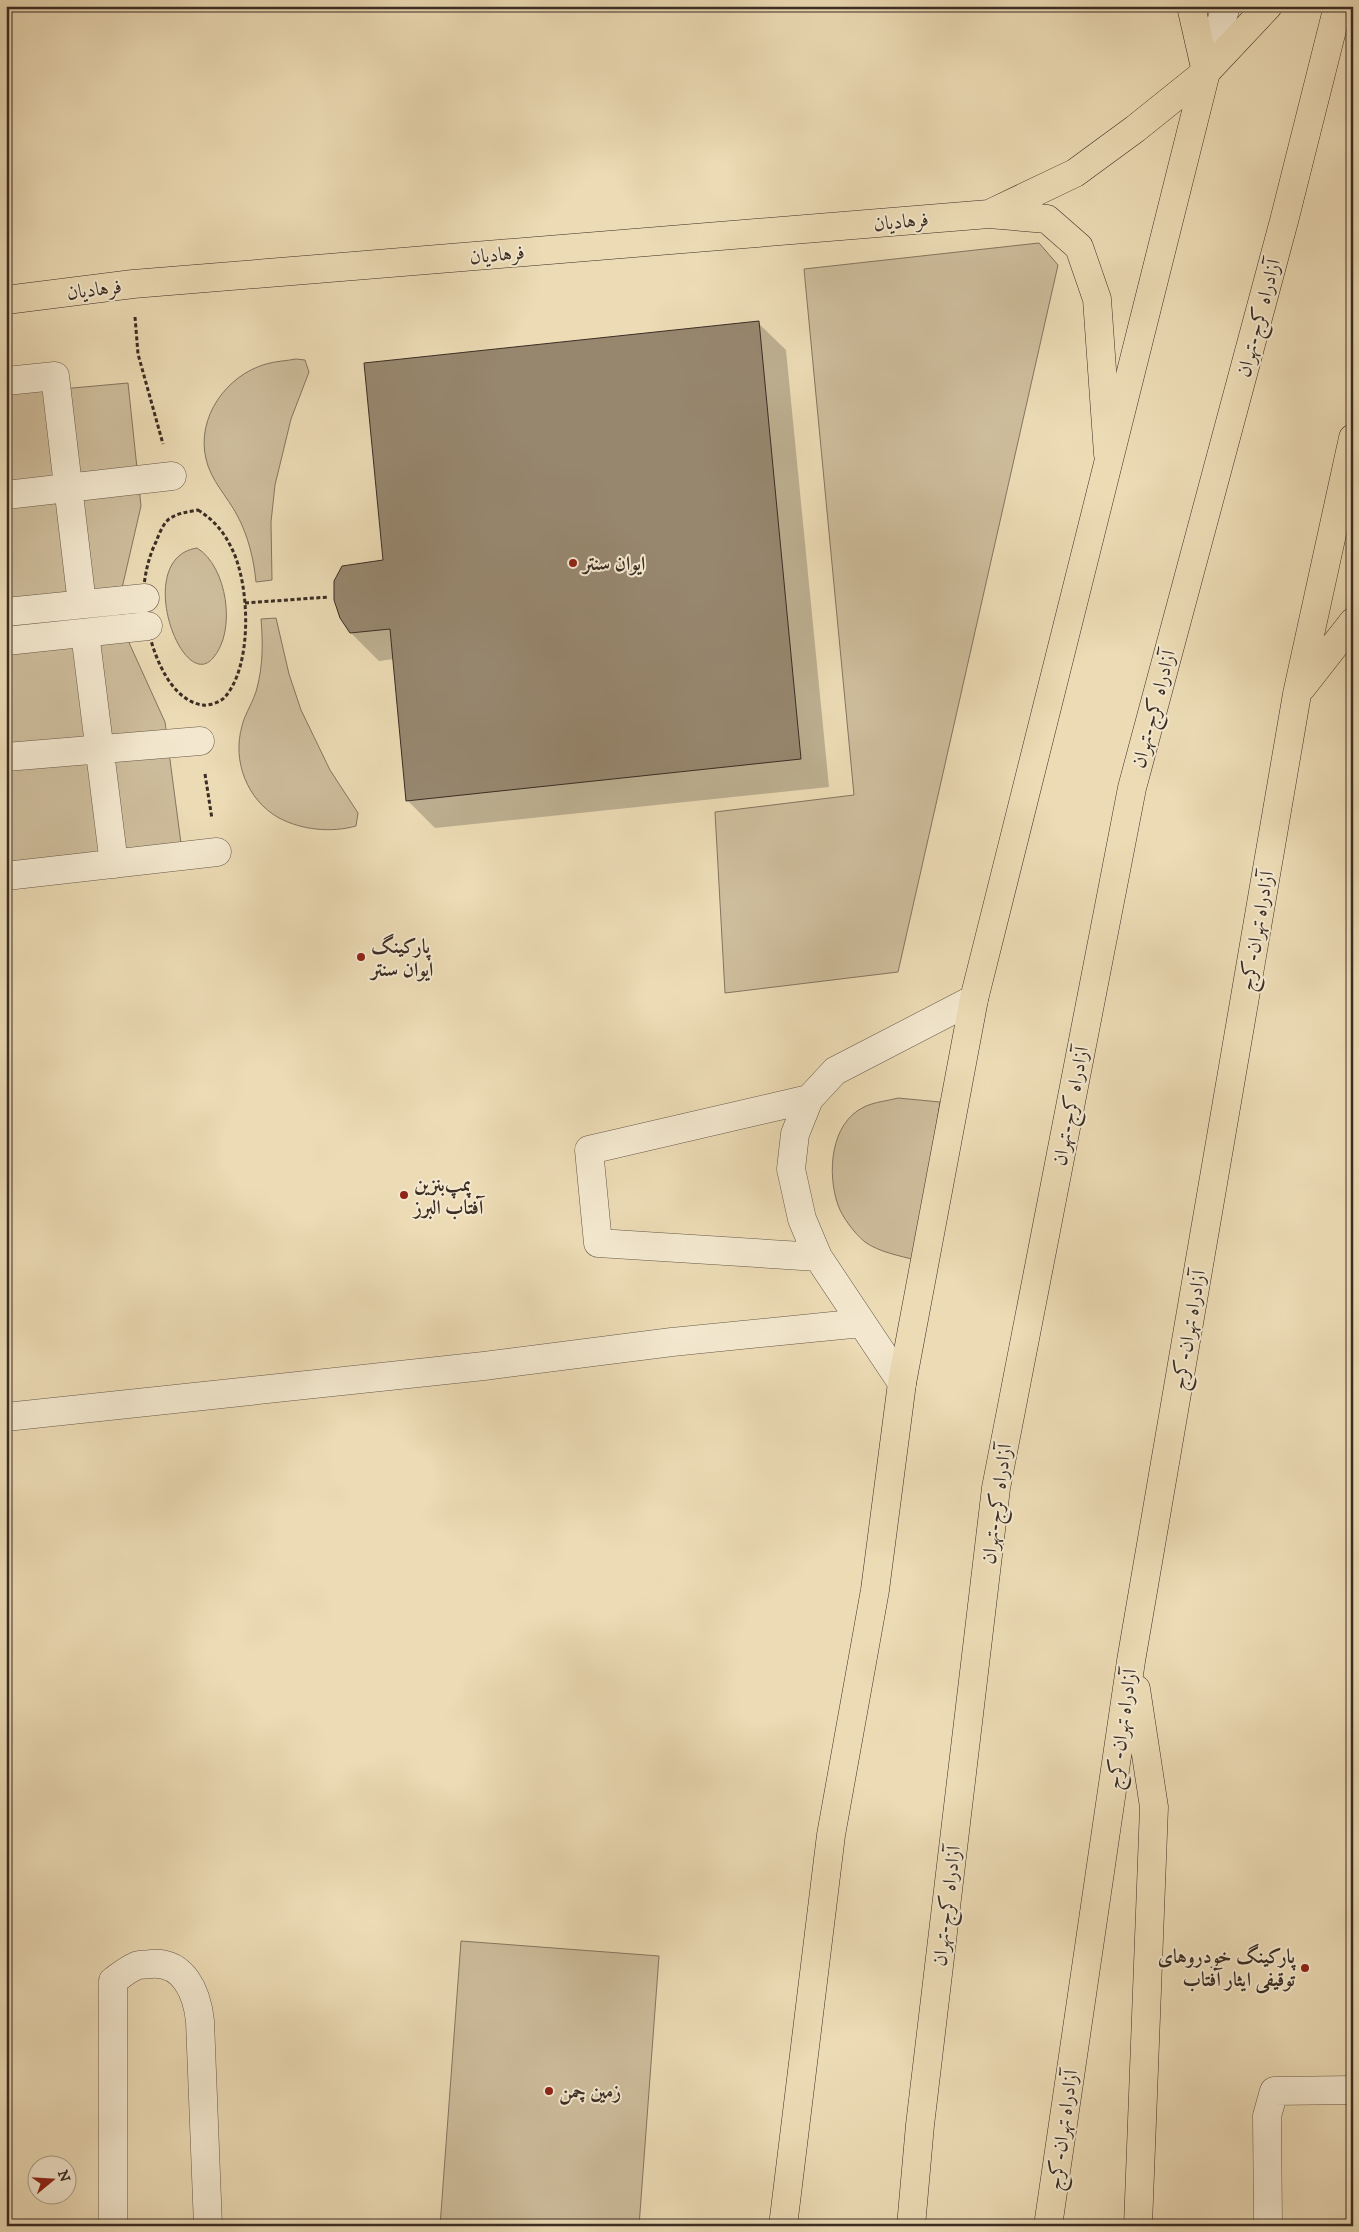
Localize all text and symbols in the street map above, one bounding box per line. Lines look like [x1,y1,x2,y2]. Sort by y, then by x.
street label: فرهادیان [873,208,930,237]
street label: فرهادیان [469,241,526,270]
street label: آزادراه کرج-تهران [1231,254,1292,381]
street label: فرهادیان [65,275,123,306]
place label: ایوان سنتر [581,552,645,577]
marker: ایوان سنتر [567,557,579,569]
street label: آزادراه کرج-تهران [1126,645,1187,772]
street label: آزادراه تهران-کرج [1234,867,1285,994]
place label: پارکینگ ایوان سنتر [369,933,433,983]
marker: پارکینگ ایوان سنتر [355,951,367,963]
street label: آزادراه کرج-تهران [1047,1042,1100,1169]
place label: پمپ‌بنزین آفتاب البرز [412,1173,486,1221]
marker: پمپ‌بنزین آفتاب البرز [398,1189,410,1201]
street label: آزادراه تهران-کرج [1166,1266,1217,1393]
street label: آزادراه کرج-تهران [976,1440,1023,1566]
street label: آزادراه تهران-کرج [1101,1665,1148,1791]
street label: آزادراه کرج-تهران [927,1842,972,1968]
place label: پارکینگ خودروهای توقیفی ایثار آفتاب [1158,1943,1296,1994]
marker: پارکینگ خودروهای توقیفی ایثار آفتاب [1299,1962,1311,1974]
street label: آزادراه تهران-کرج [1042,2066,1089,2192]
place label: زمین چمن [559,2080,621,2105]
marker: زمین چمن [543,2085,555,2097]
north arrow [28,2154,78,2204]
text: N [53,2168,74,2185]

